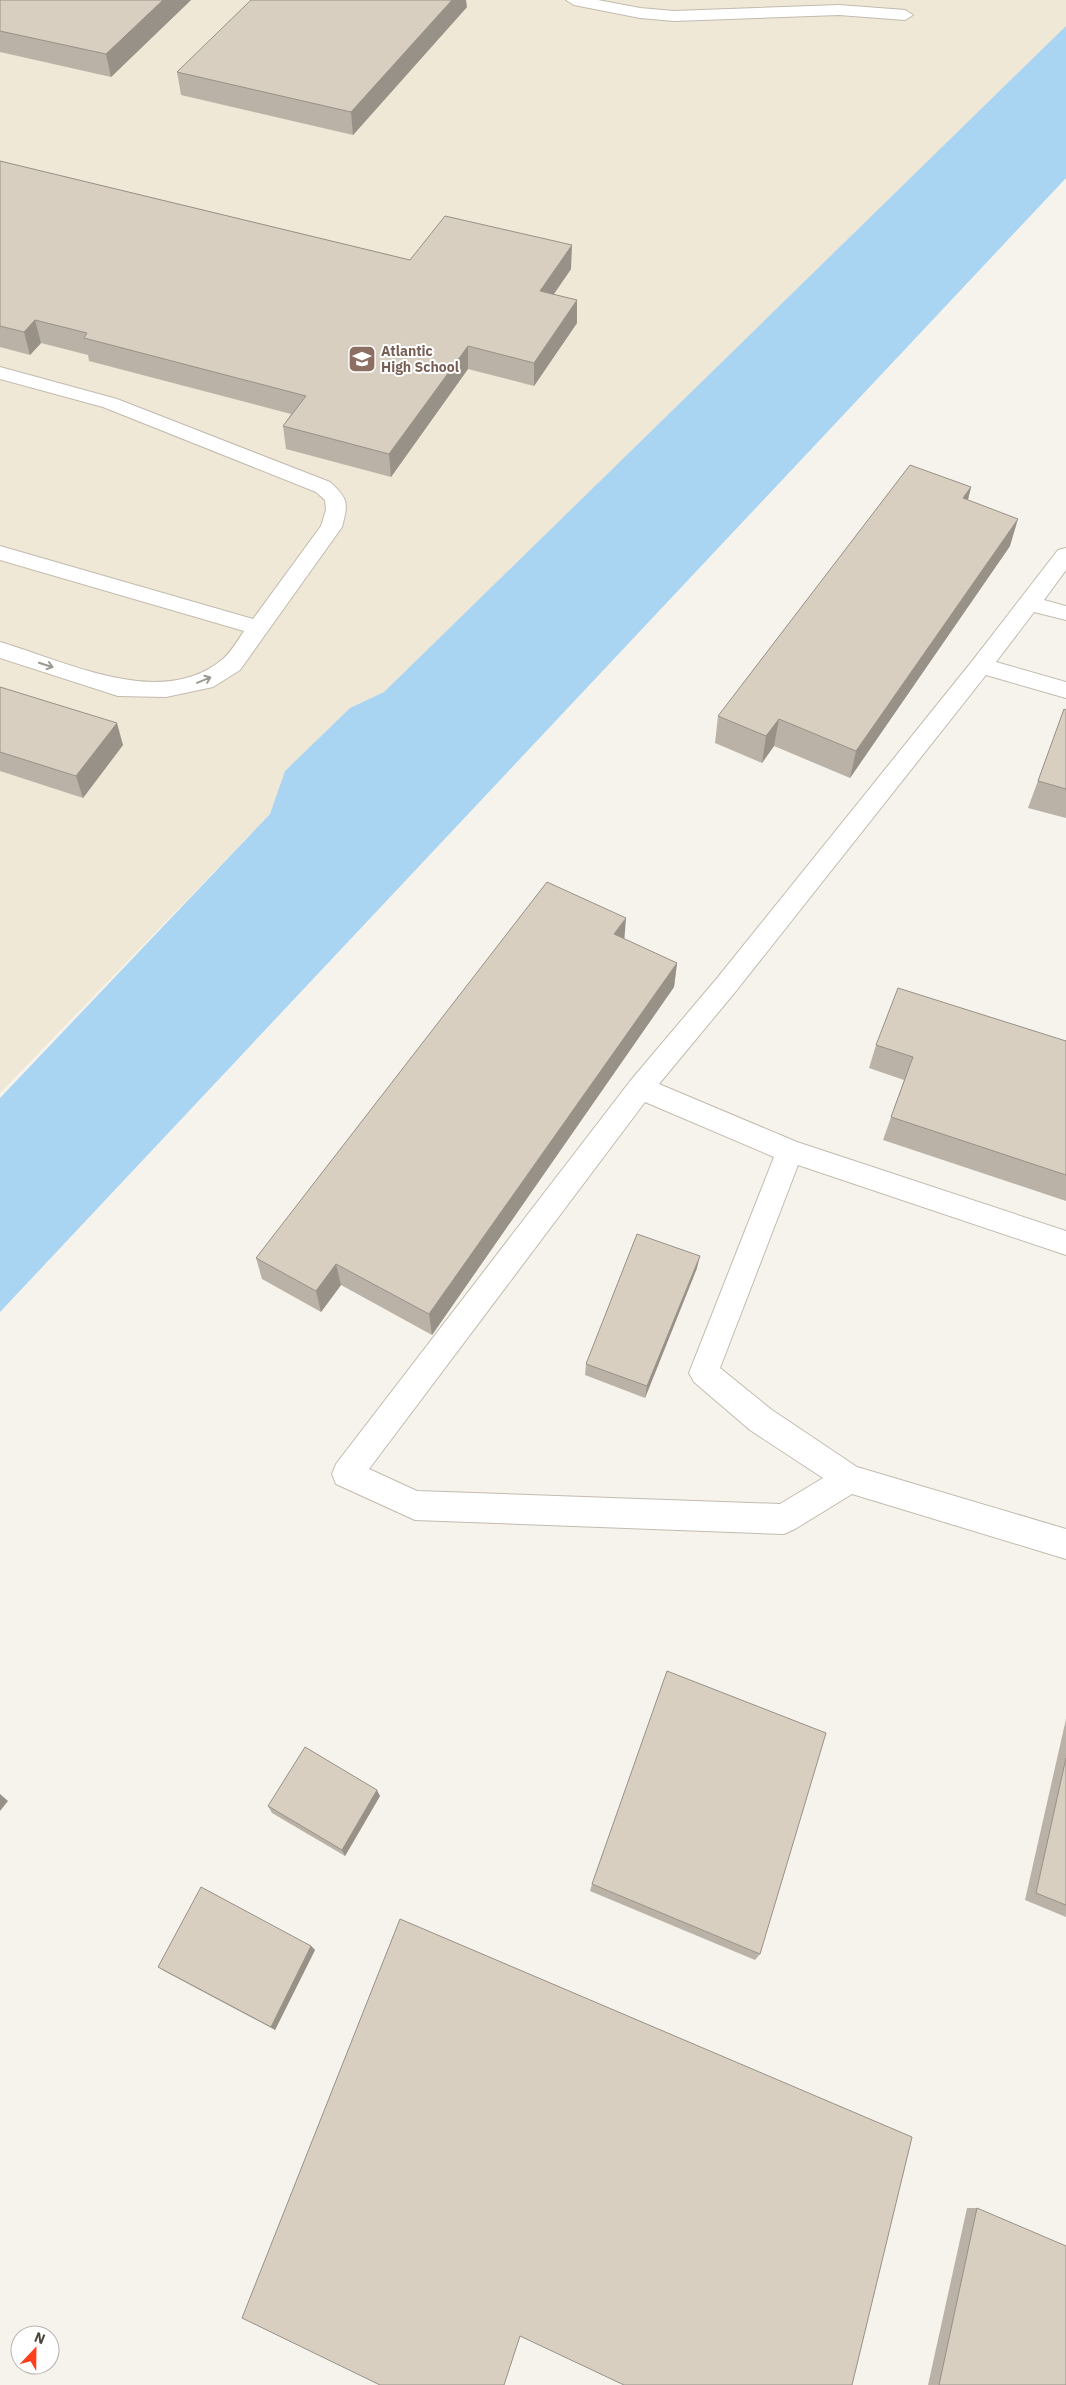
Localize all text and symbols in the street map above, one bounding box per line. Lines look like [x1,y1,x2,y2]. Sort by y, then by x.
place label: Atlantic High School [381,342,459,376]
school or university icon: Atlantic High School [347,344,377,374]
one-way arrow [38,661,54,671]
one-way arrow [196,675,211,684]
north arrow [10,2325,60,2375]
text: N [32,2328,48,2348]

